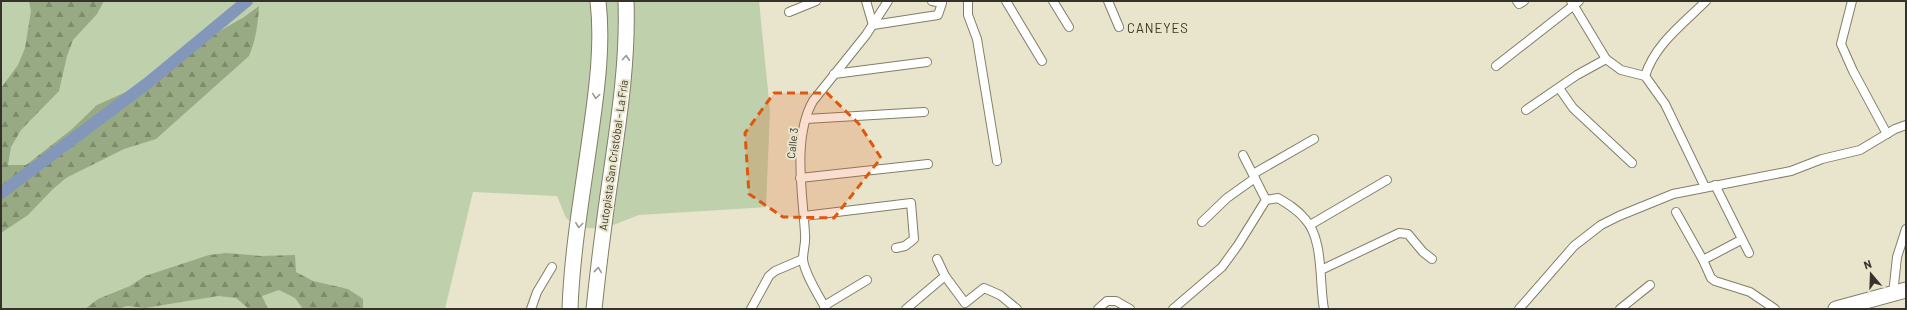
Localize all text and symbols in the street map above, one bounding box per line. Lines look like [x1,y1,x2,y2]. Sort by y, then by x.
district label: CANEYES [1127,20,1189,36]
one-way arrow [621,55,630,61]
street label: Autopista San Cristóbal - La Fría [596,79,630,231]
one-way arrow [592,93,601,99]
street label: Calle 3 [784,127,800,159]
one-way arrow [575,221,584,228]
north arrow [1851,254,1891,294]
text: N [1862,257,1873,271]
one-way arrow [594,267,603,273]

